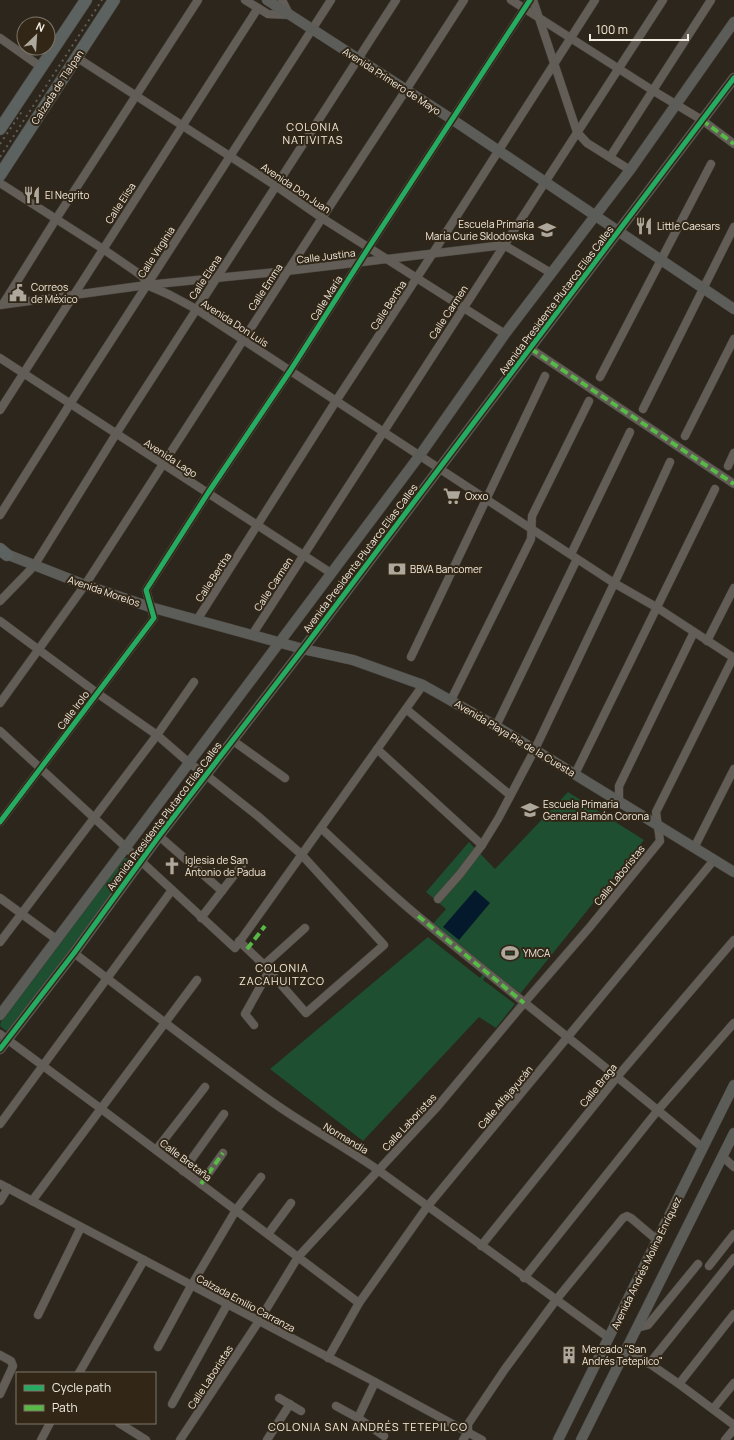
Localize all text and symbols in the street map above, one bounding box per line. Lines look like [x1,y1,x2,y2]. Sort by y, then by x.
north arrow [16,16,56,56]
scale bar [590,16,688,42]
text: N [34,18,47,35]
text: 100 m [596,21,628,38]
street label: Avenida Primero de Mayo [340,44,444,118]
street label: Calzada de Tlalpan [28,47,86,127]
district label: COLONIA NATIVITAS [282,119,344,147]
street label: Avenida Don Juan [259,160,333,216]
street label: Calle Elisa [101,180,139,226]
restaurant icon: El Negrito [22,185,42,205]
place label: El Negrito [45,188,89,202]
restaurant icon: Little Caesars [634,216,654,236]
place label: Escuela Primaria María Curie Sklodowska [425,217,534,243]
place label: Little Caesars [657,219,720,233]
school or university icon: Escuela Primaria María Curie Sklodowska [537,220,557,240]
street label: Calle Virginia [134,223,178,281]
street label: Avenida Presidente Plutarco Elías Calles [495,223,617,377]
street label: Calle Justina [296,245,356,267]
street label: Calle Elena [185,252,225,302]
street label: Calle Emma [245,261,285,313]
street label: Calle María [307,273,345,323]
street label: Calle Bertha [367,278,409,332]
place label: Correos de México [31,280,78,306]
street label: Calle Carmen [425,282,471,342]
public building icon: Correos de México [8,283,28,303]
street label: Avenida Don Luis [199,296,271,350]
street label: Avenida Lago [142,436,200,480]
street label: Avenida Presidente Plutarco Elías Calles [299,481,421,635]
supermarket icon: Oxxo [442,486,462,506]
place label: Oxxo [465,489,488,503]
street label: Calle Bertha [192,550,234,604]
street label: Calle Carmen [250,554,296,614]
bank icon: BBVA Bancomer [387,559,407,579]
place label: BBVA Bancomer [410,562,483,576]
street label: Avenida Morelos [66,572,142,610]
street label: Calle Irolo [54,688,92,732]
street label: Avenida Playa Pie de la Cuesta [452,696,578,780]
street label: Avenida Presidente Plutarco Elías Calles [103,739,225,893]
place label: Escuela Primaria General Ramón Corona [543,797,649,823]
school or university icon: Escuela Primaria General Ramón Corona [520,800,540,820]
street label: Calle Laboristas [590,842,648,908]
place label: Iglesia de San Antonio de Padua [185,853,266,879]
church icon: Iglesia de San Antonio de Padua [162,856,182,876]
sports icon: YMCA [500,943,520,963]
place label: YMCA [523,946,551,960]
district label: COLONIA ZACAHUITZCO [239,960,325,988]
street label: Calle Braga [576,1060,620,1110]
street label: Calle Alfajayucán [474,1062,536,1132]
street label: Calle Laboristas [379,1090,439,1154]
street label: Normandia [321,1119,371,1157]
street label: Calle Bretaña [157,1136,215,1184]
street label: Avenida Andrés Molina Enríquez [608,1194,684,1332]
street label: Calzada Emilio Carranza [194,1271,298,1335]
street label: Calle Laboristas [184,1342,236,1412]
place label: Mercado "San Andrés Tetepilco" [582,1342,663,1368]
building icon: Mercado "San Andrés Tetepilco" [559,1345,579,1365]
legend [16,1372,156,1424]
text: Cycle path [52,1379,111,1396]
text: Path [52,1399,78,1416]
district label: COLONIA SAN ANDRÉS TETEPILCO [268,1419,468,1434]

